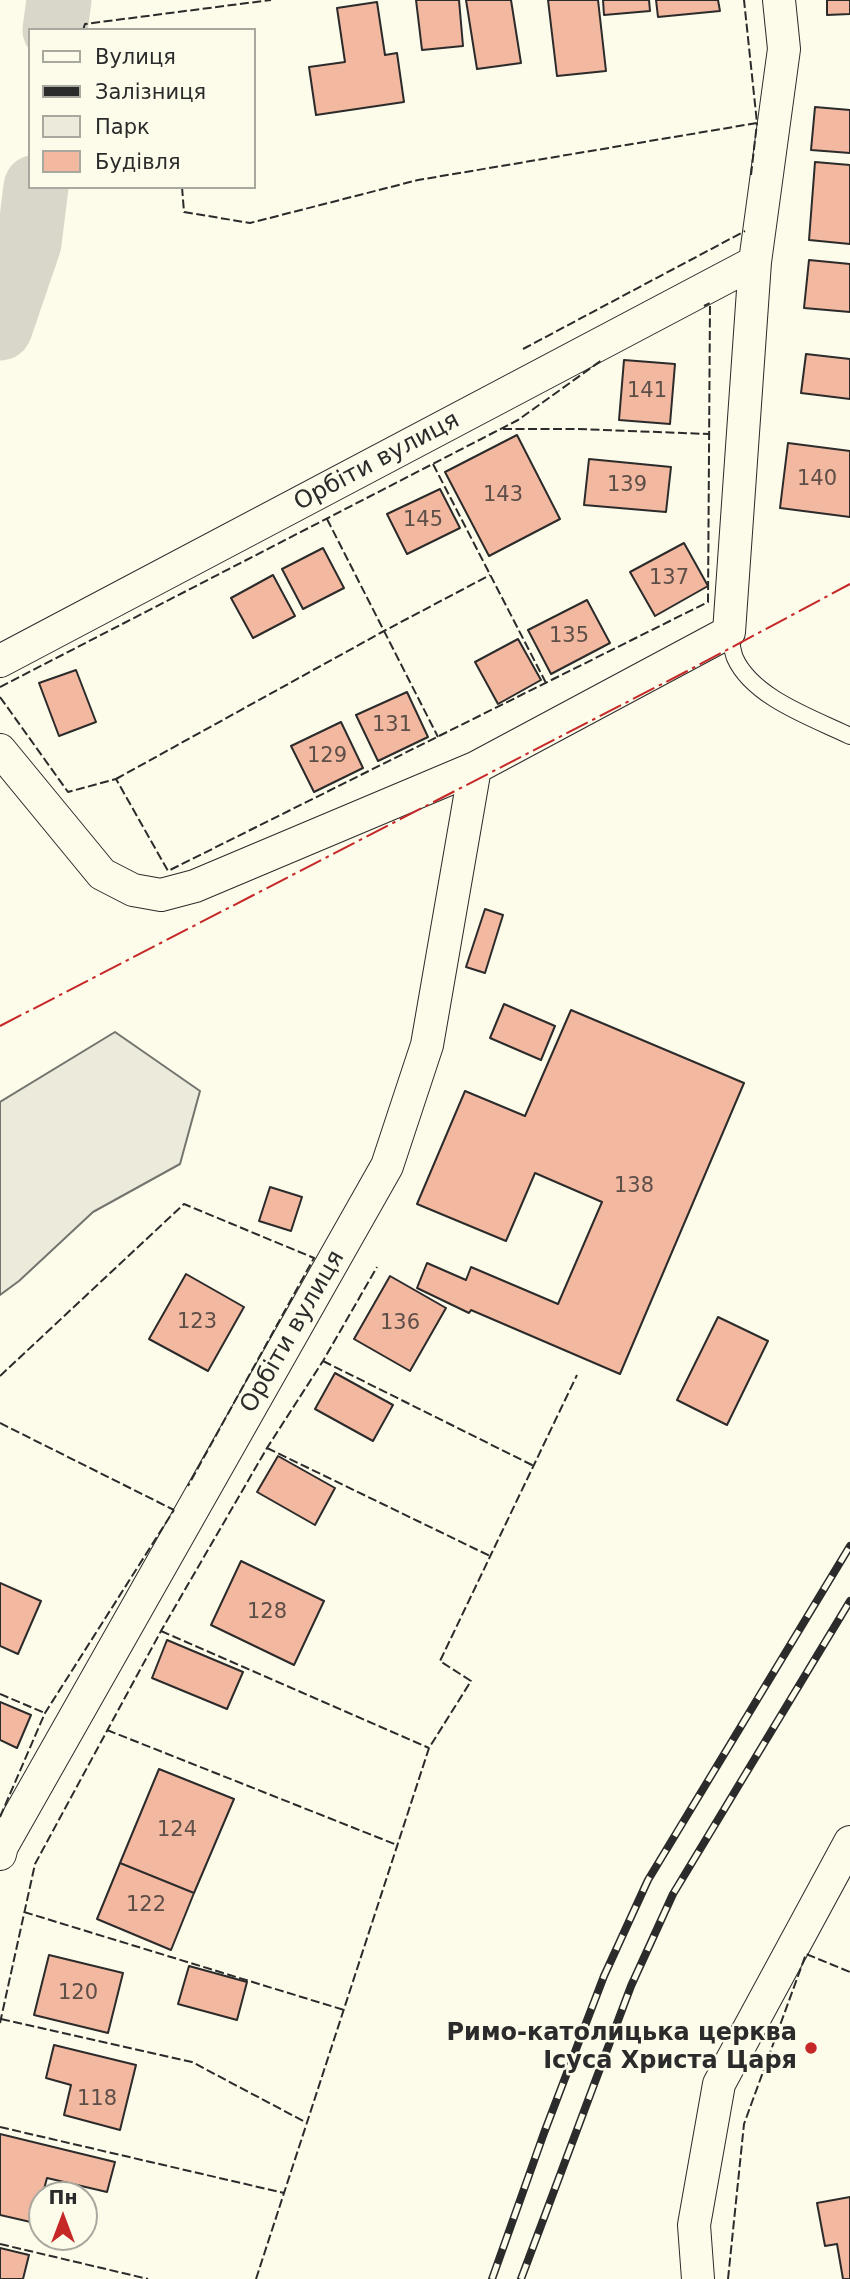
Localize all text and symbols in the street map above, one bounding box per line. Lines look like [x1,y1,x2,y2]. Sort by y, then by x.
legend [28,28,256,189]
text: Вулиця [95,45,176,69]
text: Залізниця [95,80,206,104]
text: Парк [95,115,150,139]
text: Будівля [95,150,181,174]
house number: 141 [627,379,667,405]
street label: Орбіти вулиця [290,406,464,518]
house number: 140 [797,467,837,493]
house number: 139 [607,473,647,499]
house number: 143 [483,483,523,509]
house number: 145 [403,508,443,534]
house number: 137 [649,566,689,592]
house number: 135 [549,624,589,650]
house number: 131 [372,713,412,739]
house number: 129 [307,744,347,770]
house number: 138 [614,1174,654,1200]
street label: Орбіти вулиця [235,1246,351,1418]
house number: 123 [177,1310,217,1336]
house number: 136 [380,1311,420,1337]
house number: 128 [247,1600,287,1626]
house number: 124 [157,1818,197,1844]
house number: 122 [126,1893,166,1919]
house number: 120 [58,1981,98,2007]
place label: Римо-католицька церква Ісуса Христа Царя [447,2020,797,2076]
marker: Римо-католицька церква Ісуса Христа Царя [803,2040,819,2056]
house number: 118 [77,2087,117,2113]
north arrow [28,2181,98,2251]
text: Пн [48,2186,78,2208]

